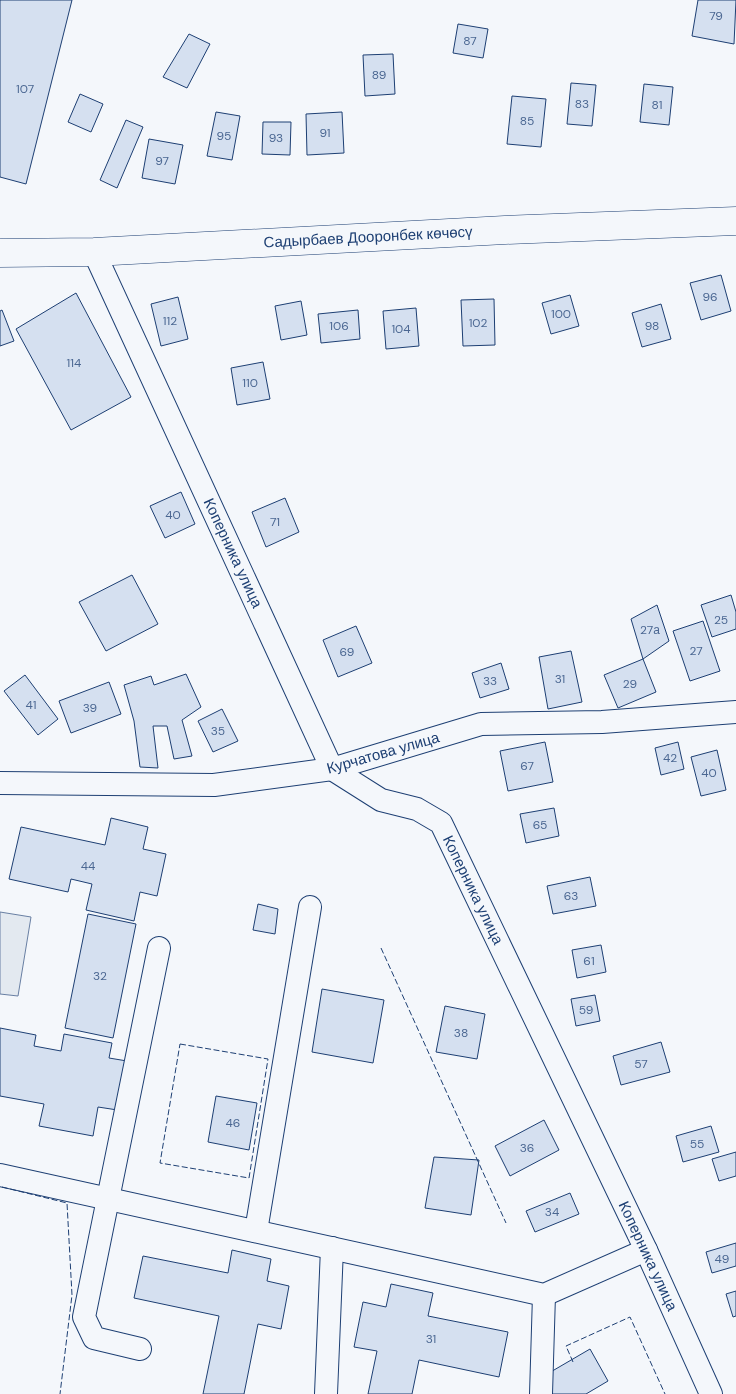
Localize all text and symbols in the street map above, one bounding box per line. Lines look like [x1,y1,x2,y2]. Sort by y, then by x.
house number: 79 [709,8,723,24]
house number: 87 [463,33,477,49]
house number: 89 [372,67,386,83]
house number: 107 [16,81,34,97]
house number: 83 [575,96,589,112]
house number: 81 [652,97,662,113]
house number: 85 [520,113,534,129]
house number: 91 [319,125,331,141]
house number: 95 [217,128,231,144]
house number: 93 [269,130,283,146]
house number: 97 [155,153,169,169]
street label: Садырбаев Дооронбек көчөсү [263,222,474,252]
house number: 96 [702,289,718,305]
house number: 100 [551,306,571,322]
house number: 112 [163,313,177,329]
house number: 102 [469,315,487,331]
house number: 106 [329,318,349,334]
house number: 98 [645,318,659,334]
house number: 104 [391,321,411,337]
house number: 114 [67,355,81,371]
house number: 110 [242,375,258,391]
street label: Коперника улица [199,495,267,612]
house number: 40 [165,507,181,523]
house number: 71 [270,514,280,530]
house number: 25 [714,612,728,628]
house number: 27а [640,622,660,638]
house number: 27 [689,643,703,659]
house number: 69 [340,644,354,660]
house number: 31 [555,671,565,687]
house number: 33 [483,673,497,689]
house number: 29 [623,676,637,692]
house number: 41 [25,697,37,713]
house number: 39 [83,700,97,716]
house number: 35 [211,723,225,739]
street label: Курчатова улица [324,727,442,779]
house number: 42 [663,750,677,766]
house number: 67 [520,758,534,774]
house number: 40 [701,765,717,781]
house number: 65 [533,817,547,833]
street label: Коперника улица [438,832,508,948]
house number: 44 [81,858,95,874]
house number: 63 [564,888,578,904]
house number: 61 [583,953,595,969]
house number: 32 [93,968,107,984]
house number: 59 [579,1002,593,1018]
house number: 38 [454,1025,468,1041]
house number: 57 [634,1056,648,1072]
house number: 46 [226,1115,240,1131]
house number: 55 [690,1136,704,1152]
house number: 36 [520,1140,534,1156]
street label: Коперника улица [614,1198,682,1315]
house number: 34 [545,1204,559,1220]
house number: 49 [715,1251,729,1267]
house number: 31 [426,1331,436,1347]

